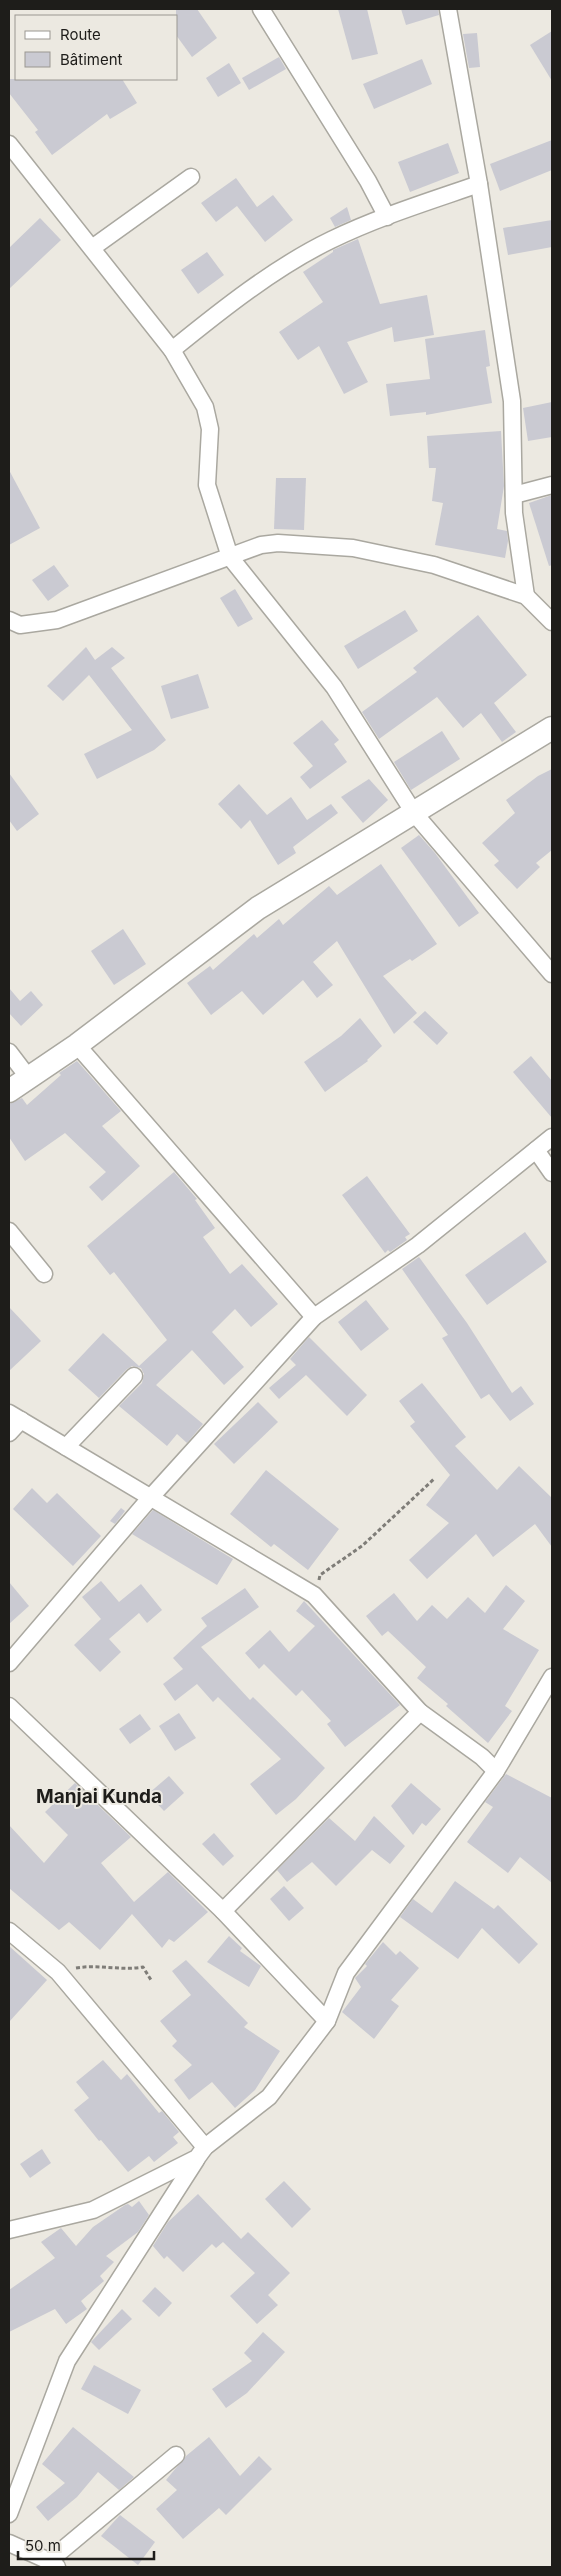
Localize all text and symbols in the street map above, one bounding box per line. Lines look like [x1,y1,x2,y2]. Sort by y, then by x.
legend [15,15,178,80]
text: Route [60,25,101,44]
text: Bâtiment [60,50,123,69]
district label: Manjai Kunda [36,1785,162,1808]
scale bar [18,2528,154,2560]
text: 50 m [25,2536,61,2555]

